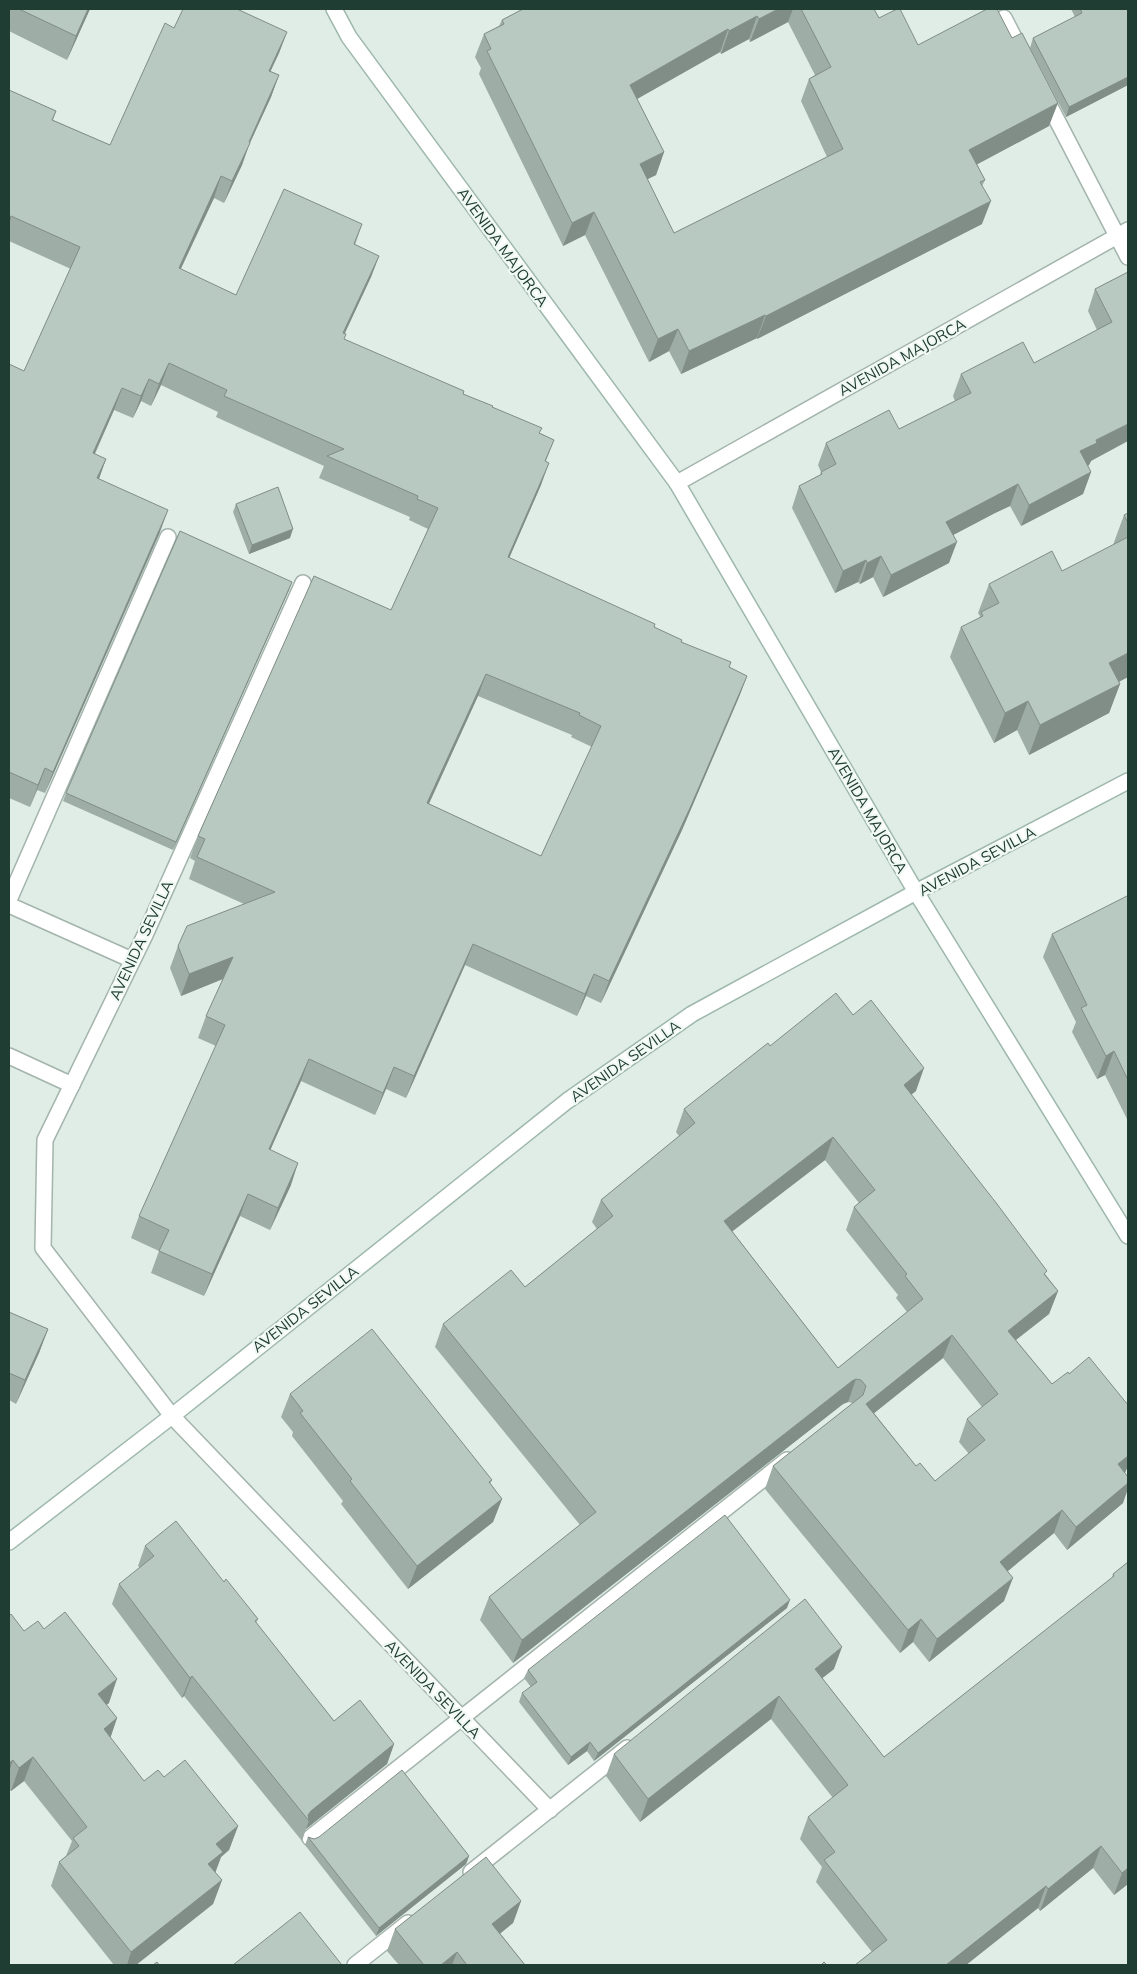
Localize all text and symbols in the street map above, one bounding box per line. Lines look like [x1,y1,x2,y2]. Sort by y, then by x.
street label: AVENIDA MAJORCA [453,184,553,310]
street label: AVENIDA MAJORCA [835,314,969,400]
street label: AVENIDA MAJORCA [824,744,912,876]
street label: AVENIDA SEVILLA [915,822,1039,900]
street label: AVENIDA SEVILLA [105,877,177,1003]
street label: AVENIDA SEVILLA [566,1016,684,1106]
street label: AVENIDA SEVILLA [248,1261,362,1357]
street label: AVENIDA SEVILLA [381,1636,485,1742]

